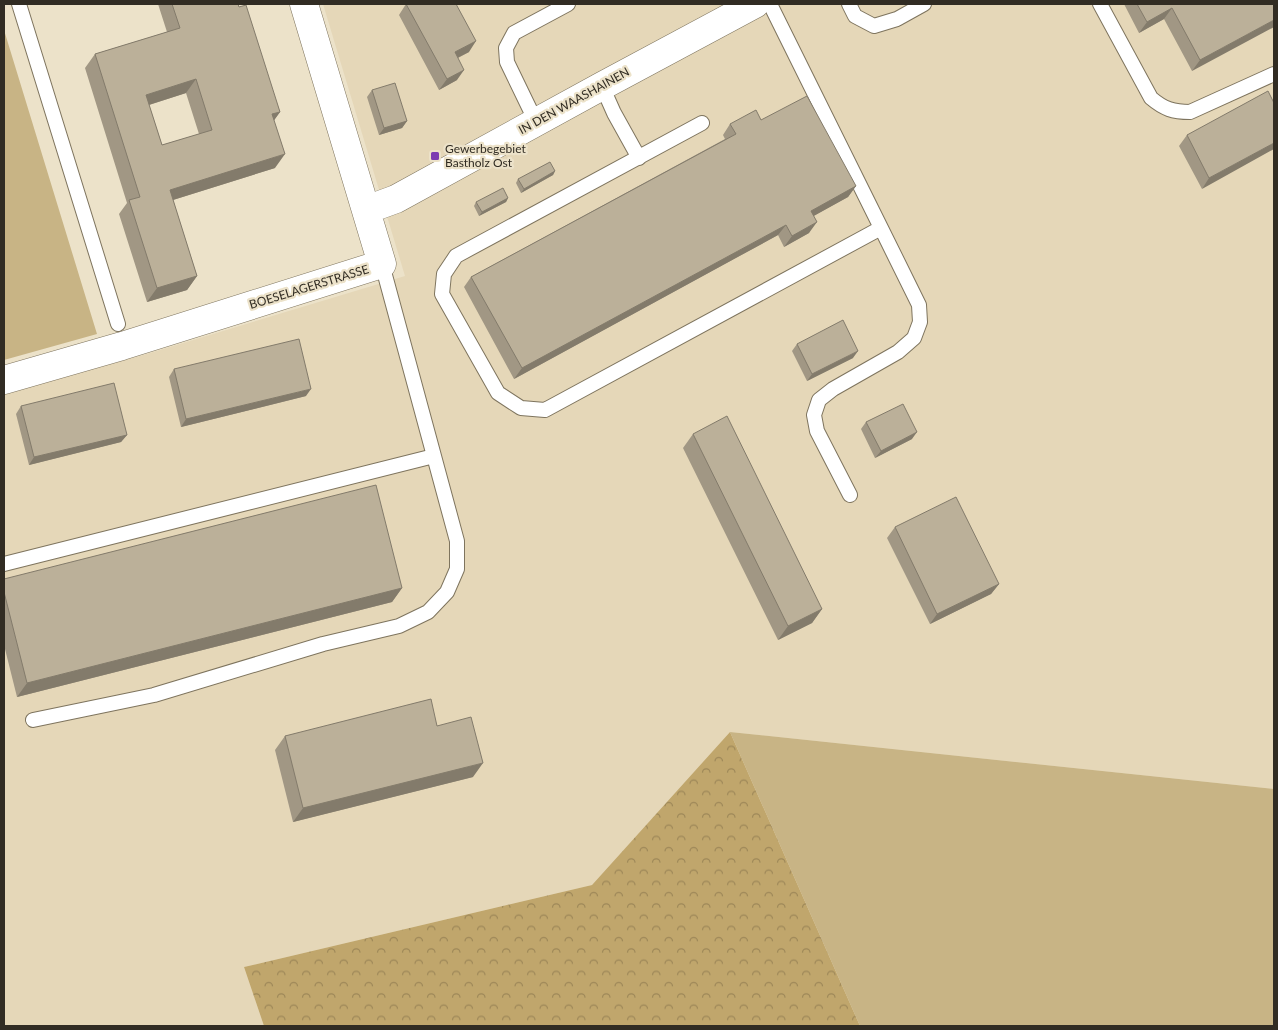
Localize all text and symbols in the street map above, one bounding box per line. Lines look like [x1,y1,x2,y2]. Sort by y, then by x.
street label: IN DEN WAASHAINEN [516,64,632,137]
place label: Gewerbegebiet Bastholz Ost [445,141,526,170]
marker: Gewerbegebiet Bastholz Ost [429,150,441,162]
street label: BOESELAGERSTRASSE [247,261,370,312]

